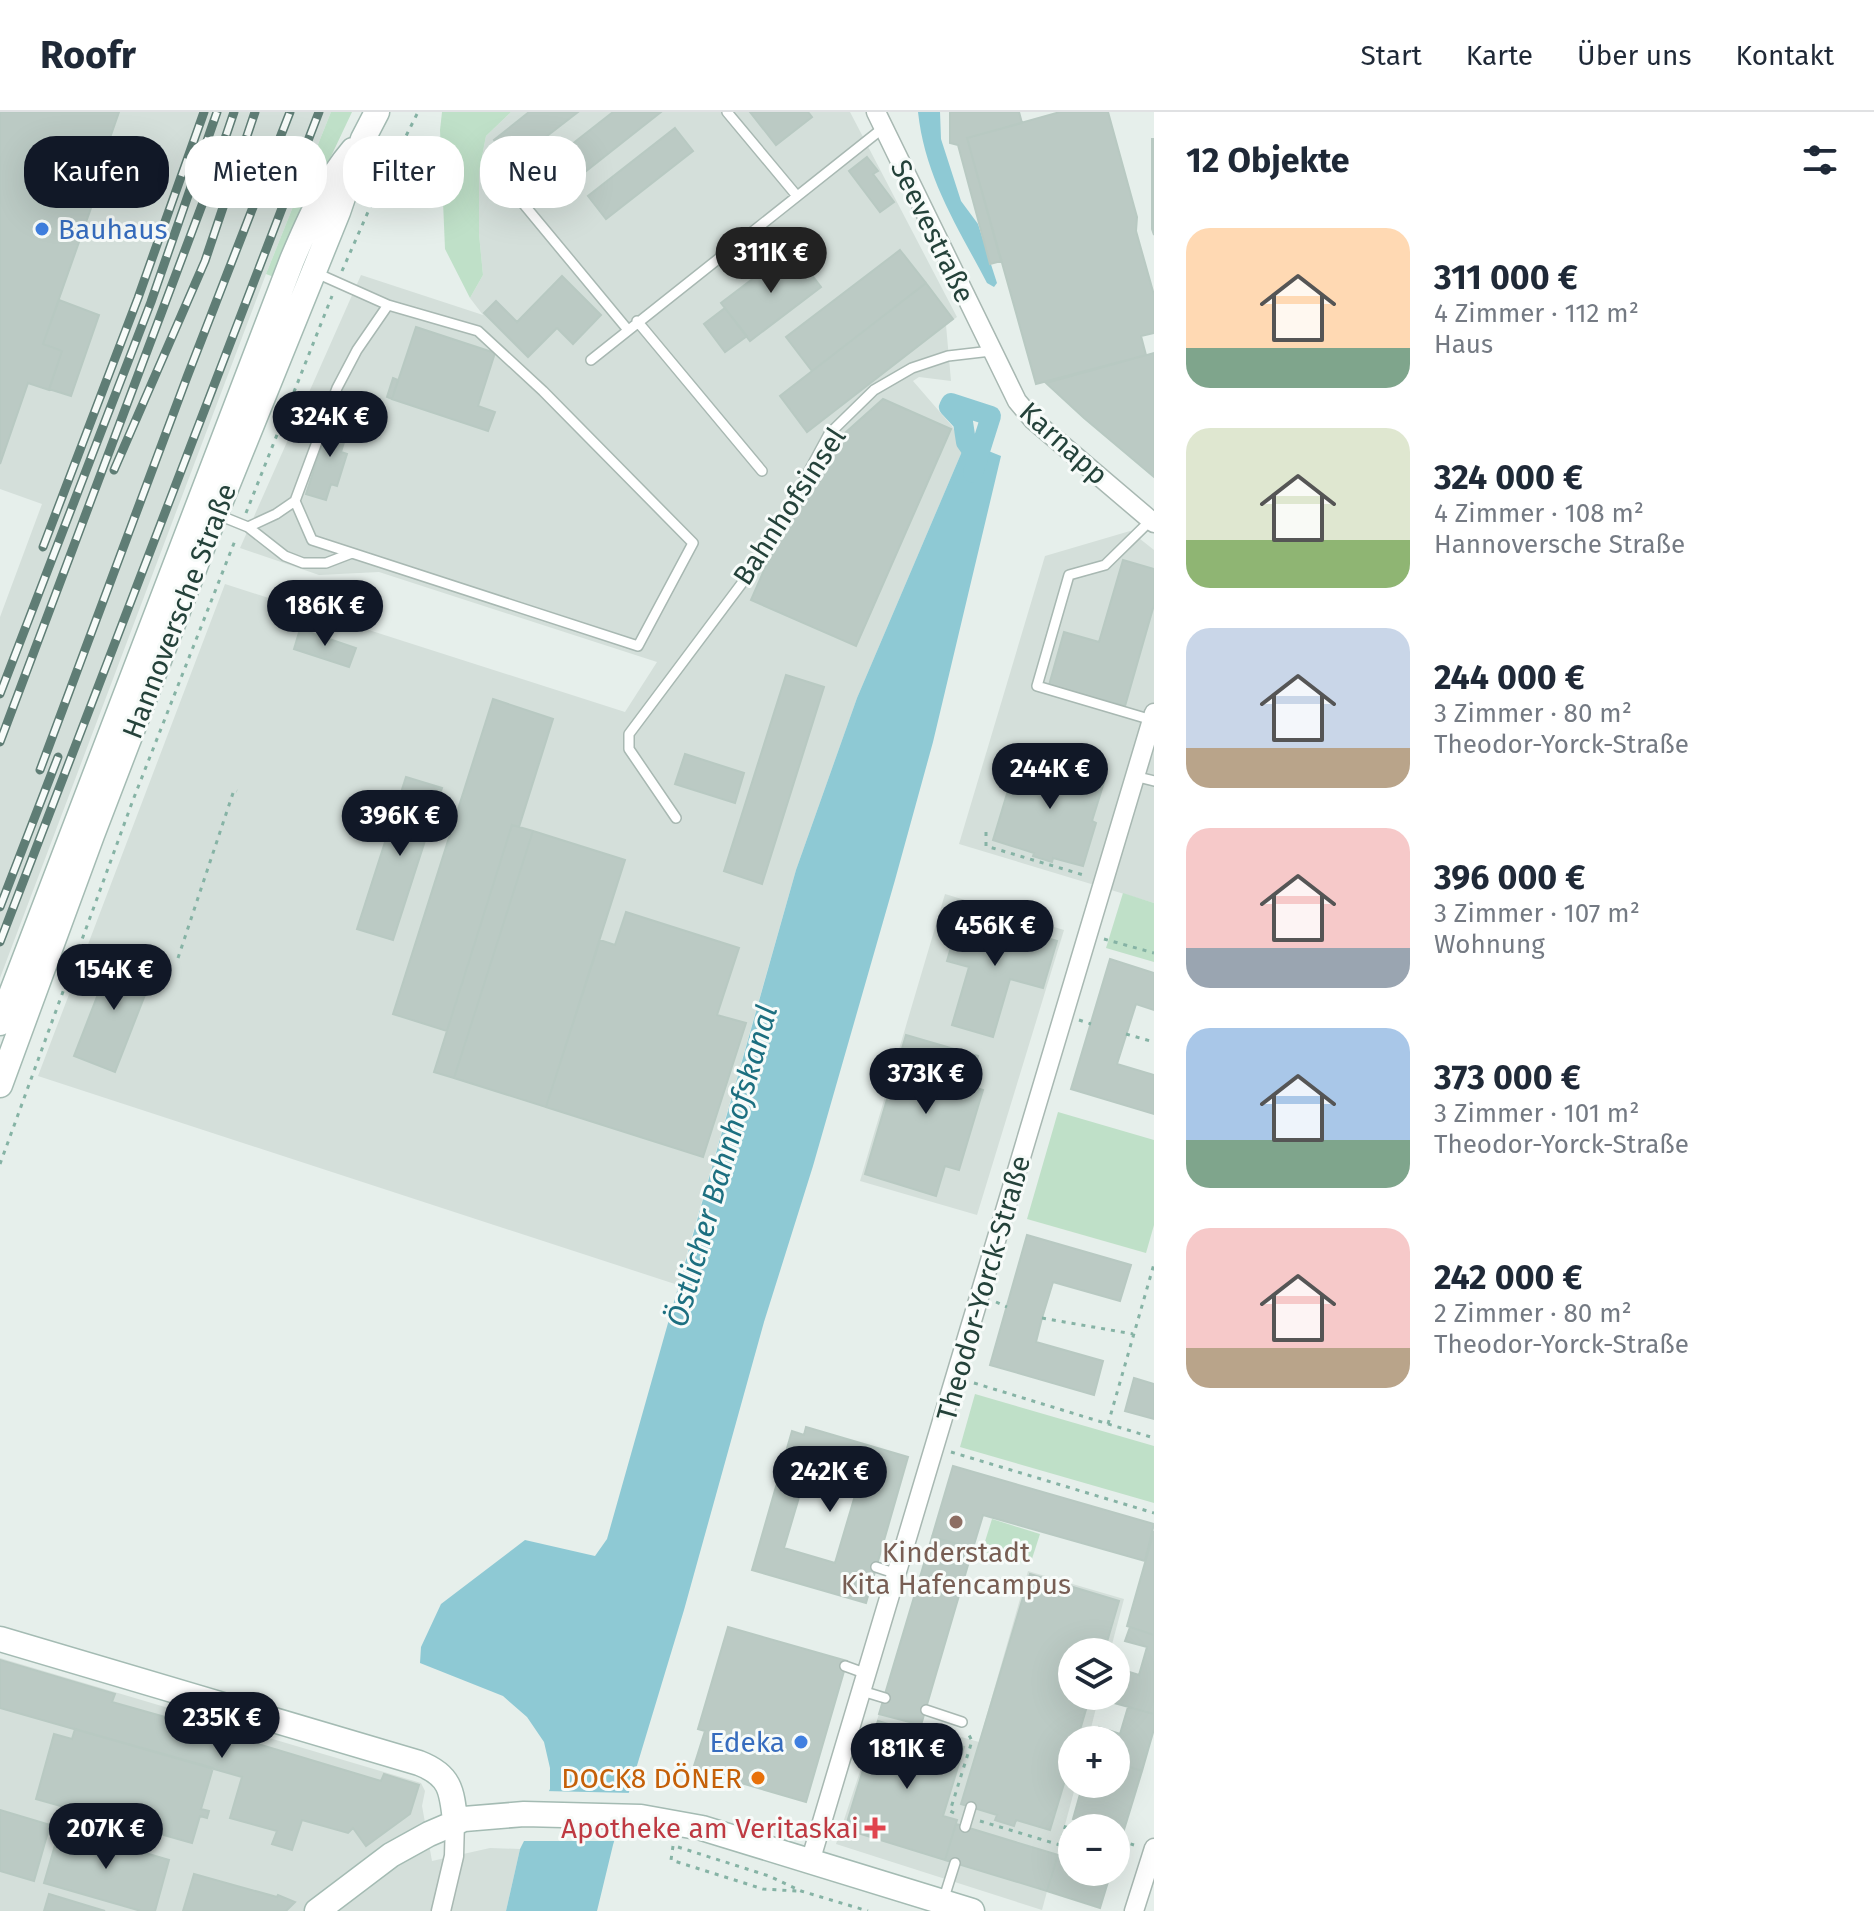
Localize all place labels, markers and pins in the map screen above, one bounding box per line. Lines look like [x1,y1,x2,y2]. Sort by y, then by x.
place label: Bauhaus [58,213,168,246]
marker: Bauhaus [33,220,51,238]
pin: 311K € [706,227,836,295]
pin: 324K € [265,391,395,459]
pin: 186K € [260,580,390,648]
pin: 244K € [985,743,1115,811]
pin: 396K € [335,790,465,858]
pin: 456K € [930,900,1060,968]
pin: 154K € [49,944,179,1012]
pin: 373K € [861,1048,991,1116]
pin: 242K € [765,1446,895,1514]
marker: Kinderstadt Kita Hafencampus [947,1513,965,1531]
place label: Kinderstadt Kita Hafencampus [841,1536,1071,1601]
pin: 235K € [157,1692,287,1760]
pin: 181K € [842,1723,972,1791]
place label: Edeka [709,1726,785,1759]
marker: Edeka [792,1733,810,1751]
place label: DOCK8 DÖNER [561,1762,742,1795]
marker: DOCK8 DÖNER [749,1769,767,1787]
pin: 207K € [41,1803,171,1871]
place label: Apotheke am Veritaskai [561,1812,859,1845]
marker: Apotheke am Veritaskai [866,1819,884,1837]

